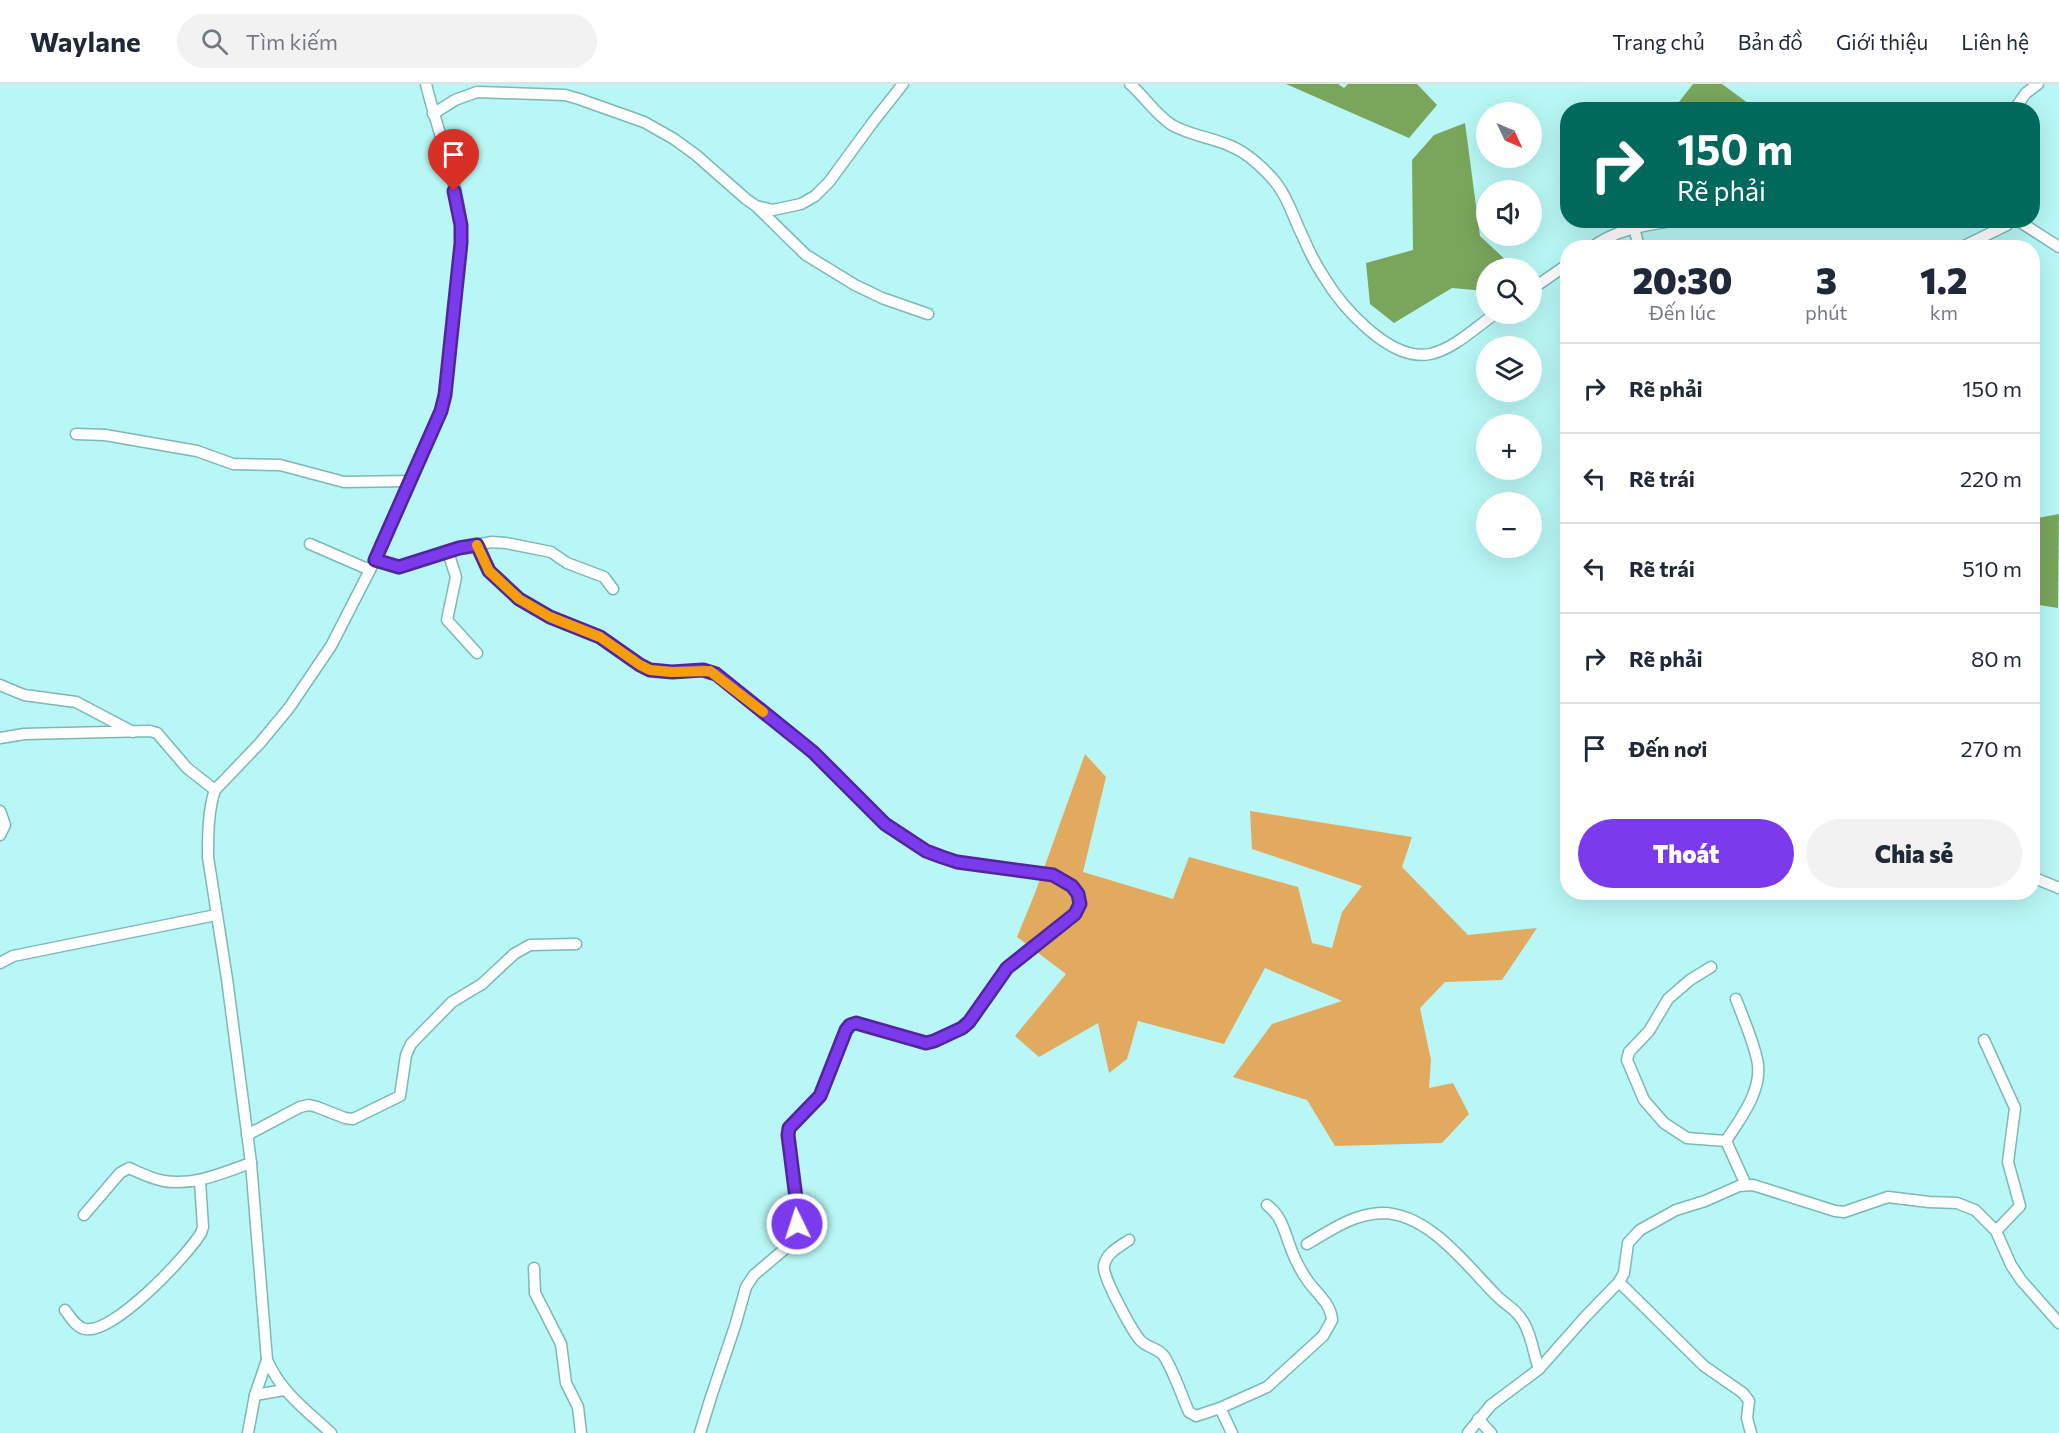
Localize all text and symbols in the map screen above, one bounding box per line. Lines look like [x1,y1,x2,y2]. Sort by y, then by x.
search box [177,14,597,68]
text: Waylane [30,24,141,58]
icon: search [198,25,231,58]
text: Tìm kiếm [246,28,338,55]
text: Trang chủ [1612,29,1705,54]
text: Bản đồ [1738,29,1803,54]
text: Giới thiệu [1836,29,1928,54]
text: Liên hệ [1961,29,2029,54]
north arrow [1476,102,1542,168]
map controls [1476,102,1542,558]
text: 150 m [1677,122,1793,174]
icon: right [1578,126,1656,204]
pin [428,129,479,191]
icon: arrive [437,138,470,171]
text: Rẽ phải [1677,174,1766,207]
button: sound [1476,180,1542,246]
text: 20:30 [1632,257,1733,301]
text: 3 [1816,257,1837,301]
text: 1.2 [1920,257,1968,301]
button: search [1476,258,1542,324]
text: Đến lúc [1649,300,1716,324]
text: phút [1805,300,1848,324]
text: km [1930,300,1958,324]
button: layers [1476,336,1542,402]
icon: right [1578,372,1611,405]
text: Rẽ phải [1629,375,1703,402]
text: 150 m [1962,375,2022,402]
button: + [1476,414,1542,480]
icon: left [1578,462,1611,495]
text: Rẽ trái [1629,465,1695,492]
text: 220 m [1960,465,2022,492]
button: − [1476,492,1542,558]
icon: left [1578,552,1611,585]
text: Rẽ trái [1629,555,1695,582]
text: 510 m [1962,555,2022,582]
icon: right [1578,642,1611,675]
text: Rẽ phải [1629,645,1703,672]
text: 80 m [1971,645,2022,672]
icon: arrive [1578,732,1611,765]
text: Đến nơi [1629,735,1707,762]
text: 270 m [1961,735,2022,762]
button: Thoát [1578,819,1794,888]
button: Chia sẻ [1806,819,2022,888]
position arrow [765,1192,829,1256]

